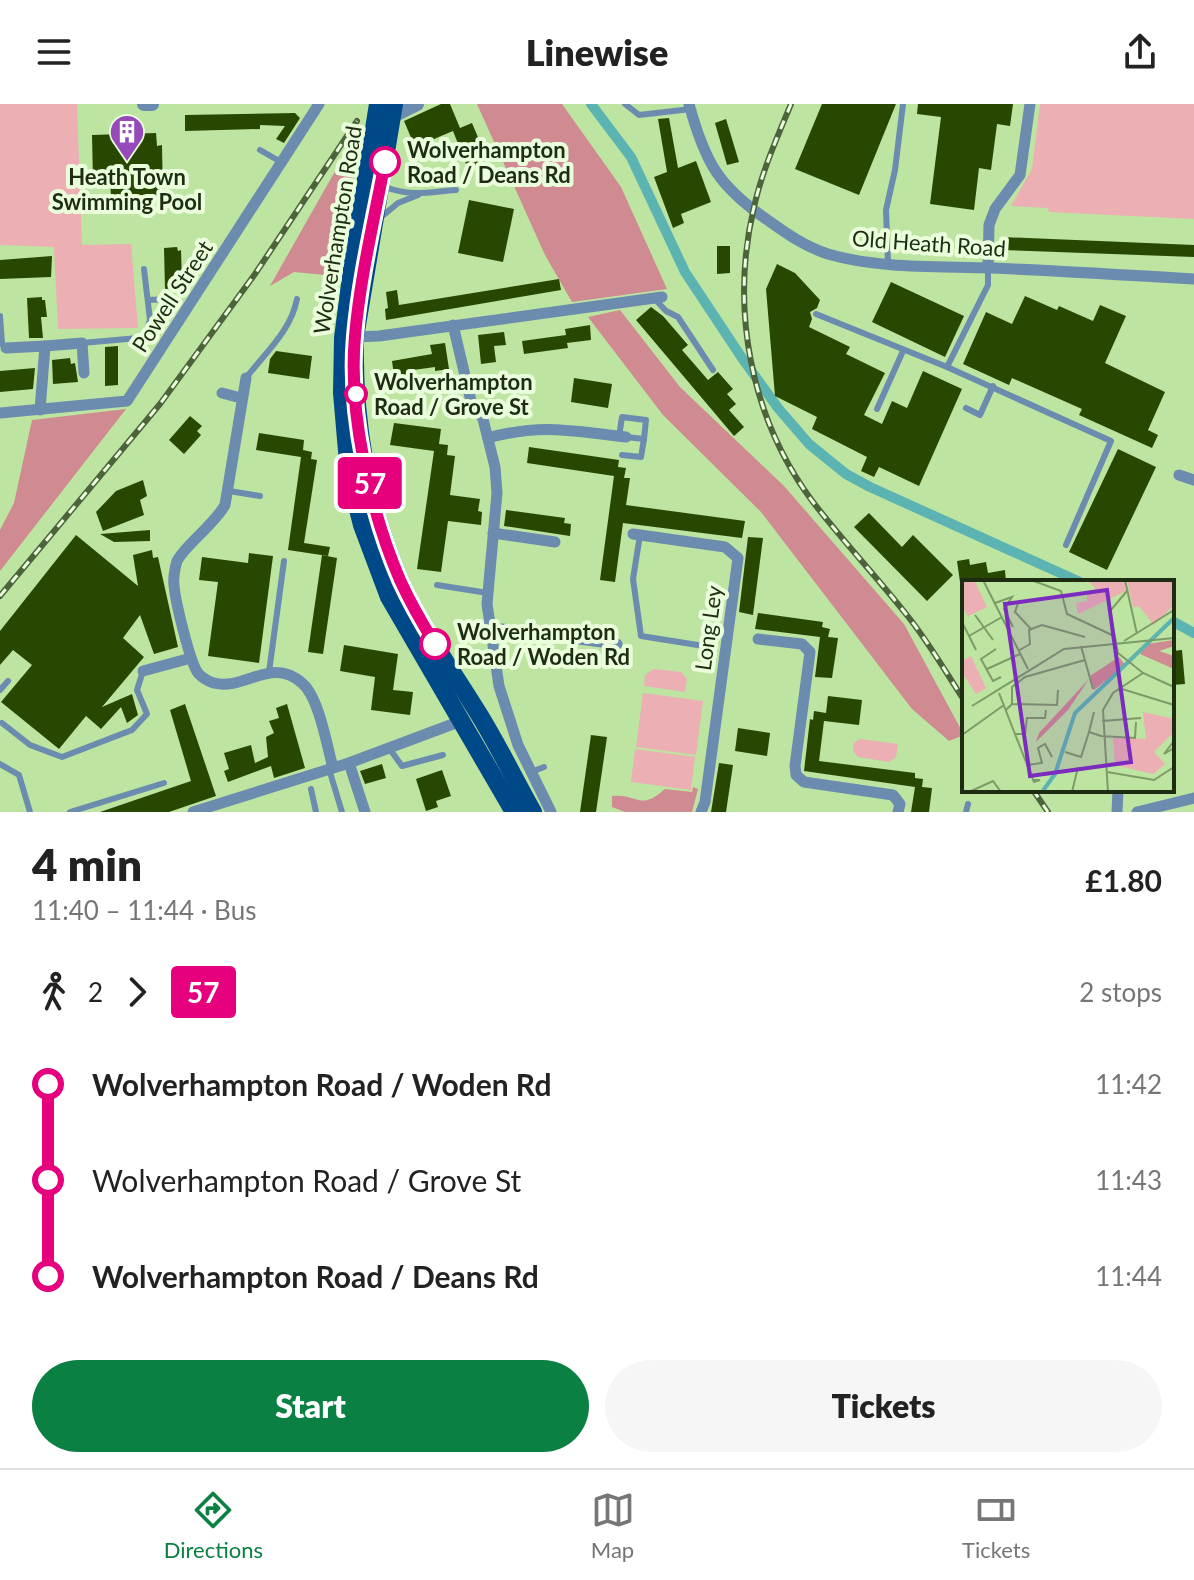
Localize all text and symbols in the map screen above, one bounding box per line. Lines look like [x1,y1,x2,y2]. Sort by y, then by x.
icon: menu [32,30,76,74]
text: Linewise [526,30,668,74]
icon: share [1118,30,1162,74]
building icon: Heath Town Swimming Pool [108,113,146,163]
street label: Wolverhampton Road [307,124,367,336]
place label: Wolverhampton Road / Deans Rd [407,136,571,188]
marker: Wolverhampton Road / Deans Rd [370,147,400,177]
place label: Heath Town Swimming Pool [52,163,202,215]
street label: Old Heath Road [851,224,1007,262]
street label: Powell Street [126,235,218,357]
place label: Wolverhampton Road / Grove St [374,368,533,420]
marker: Wolverhampton Road / Grove St [345,383,367,405]
line badge: 57 [334,457,406,509]
text: 57 [354,466,386,500]
inset map [962,580,1174,792]
street label: Long Ley [689,583,727,672]
place label: Wolverhampton Road / Woden Rd [457,618,630,670]
marker: Wolverhampton Road / Woden Rd [420,629,450,659]
text: 4 min [32,838,142,890]
text: £1.80 [1085,862,1162,898]
text: 11:40 – 11:44 · Bus [32,894,256,926]
icon: walk [32,970,76,1014]
icon: forward [115,970,159,1014]
text: 57 [187,975,220,1009]
text: 2 [88,976,103,1008]
text: 2 stops [1079,976,1162,1008]
text: Wolverhampton Road / Woden Rd [92,1066,551,1102]
text: 11:42 [1095,1068,1162,1100]
text: Wolverhampton Road / Grove St [92,1162,521,1198]
text: 11:43 [1095,1164,1162,1196]
text: Wolverhampton Road / Deans Rd [92,1258,539,1294]
text: 11:44 [1095,1260,1162,1292]
button: Start [32,1360,589,1452]
button: Tickets [605,1360,1162,1452]
tab: Directions [164,1488,263,1563]
tab: Map [591,1488,635,1563]
tab: Tickets [962,1488,1030,1563]

